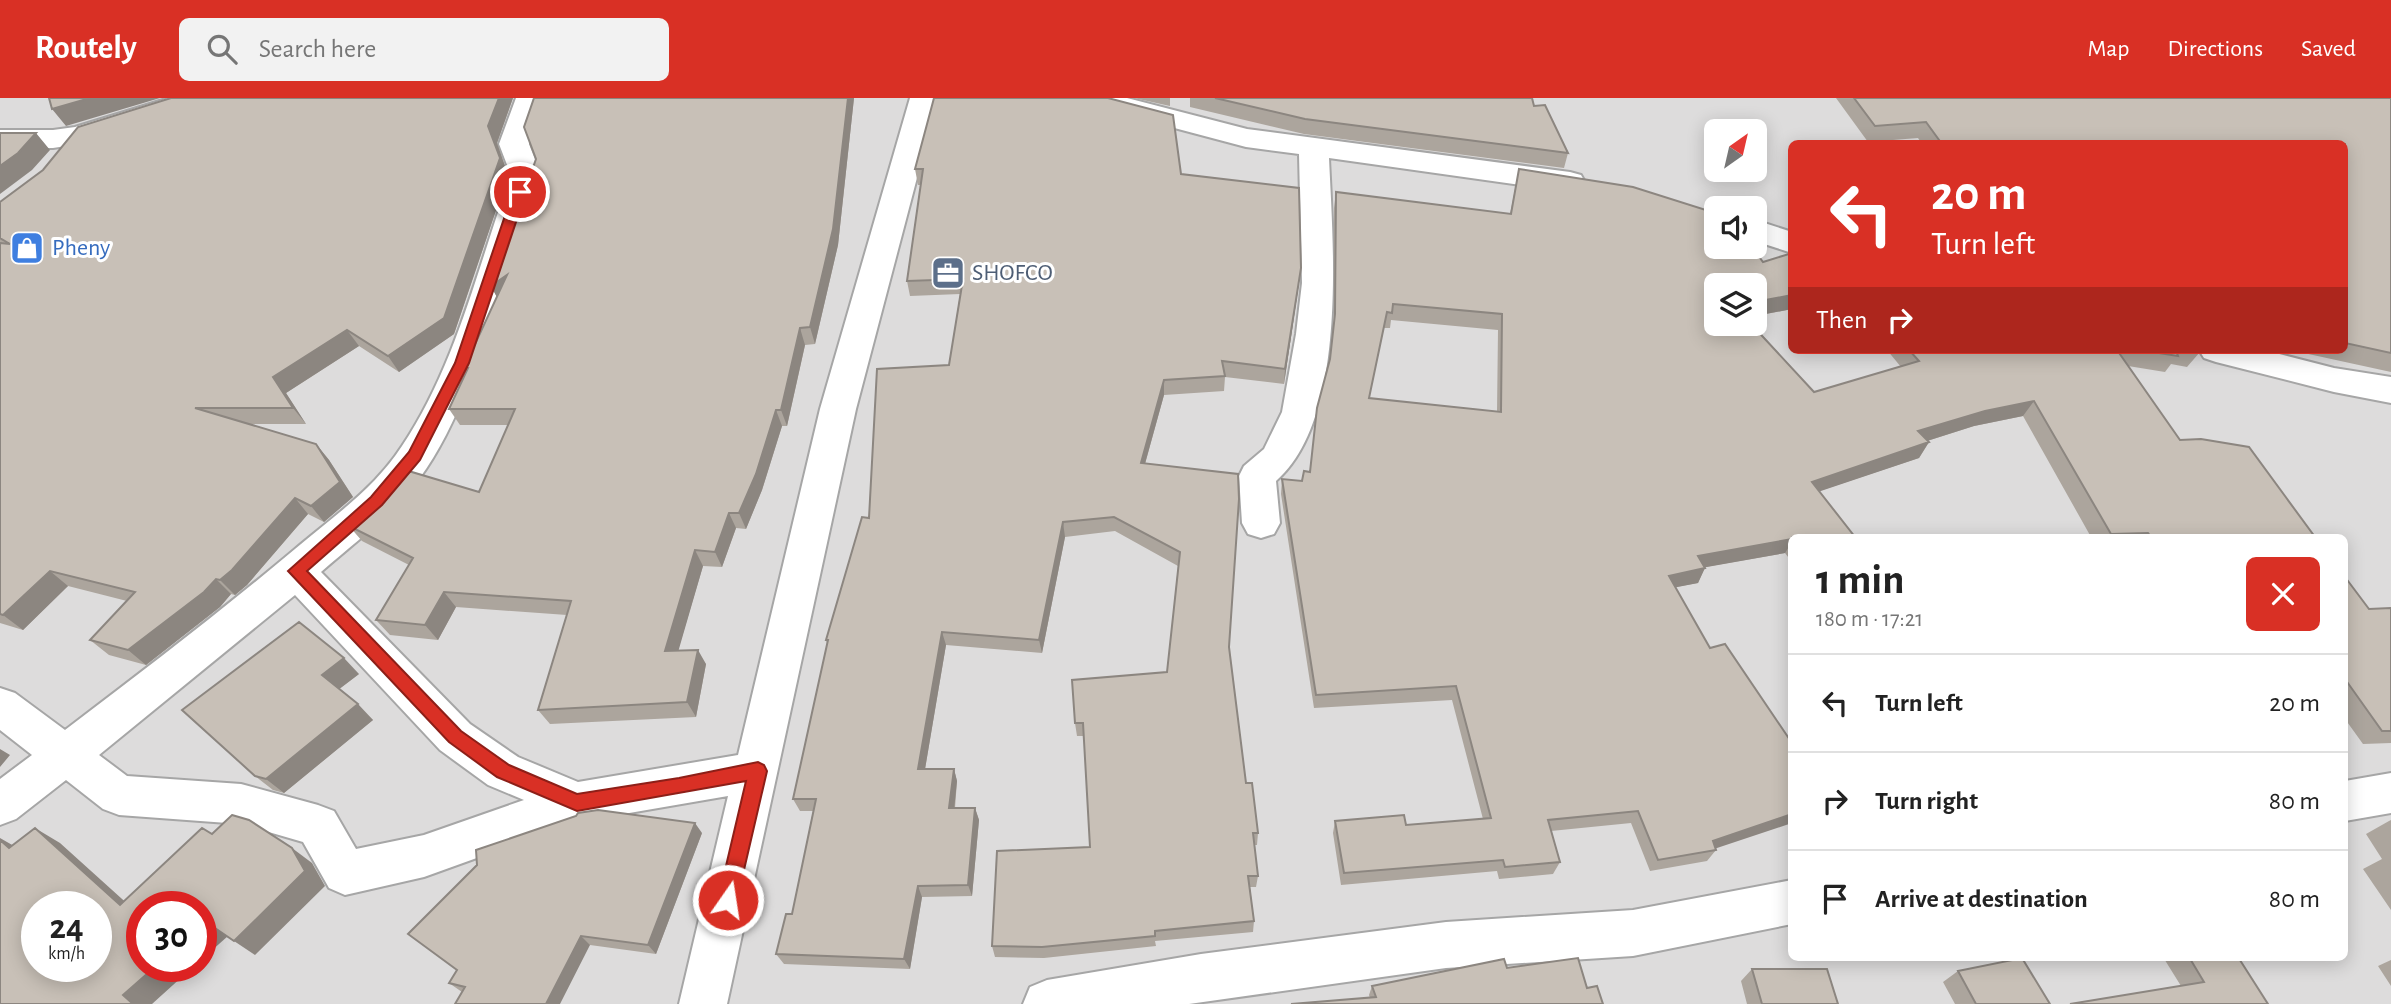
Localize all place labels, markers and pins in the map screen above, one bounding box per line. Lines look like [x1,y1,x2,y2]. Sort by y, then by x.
pin [490,162,550,222]
shop icon: Pheny [8,229,46,267]
place label: Pheny [52,236,110,260]
office icon: SHOFCO [929,254,967,292]
place label: SHOFCO [972,261,1053,285]

